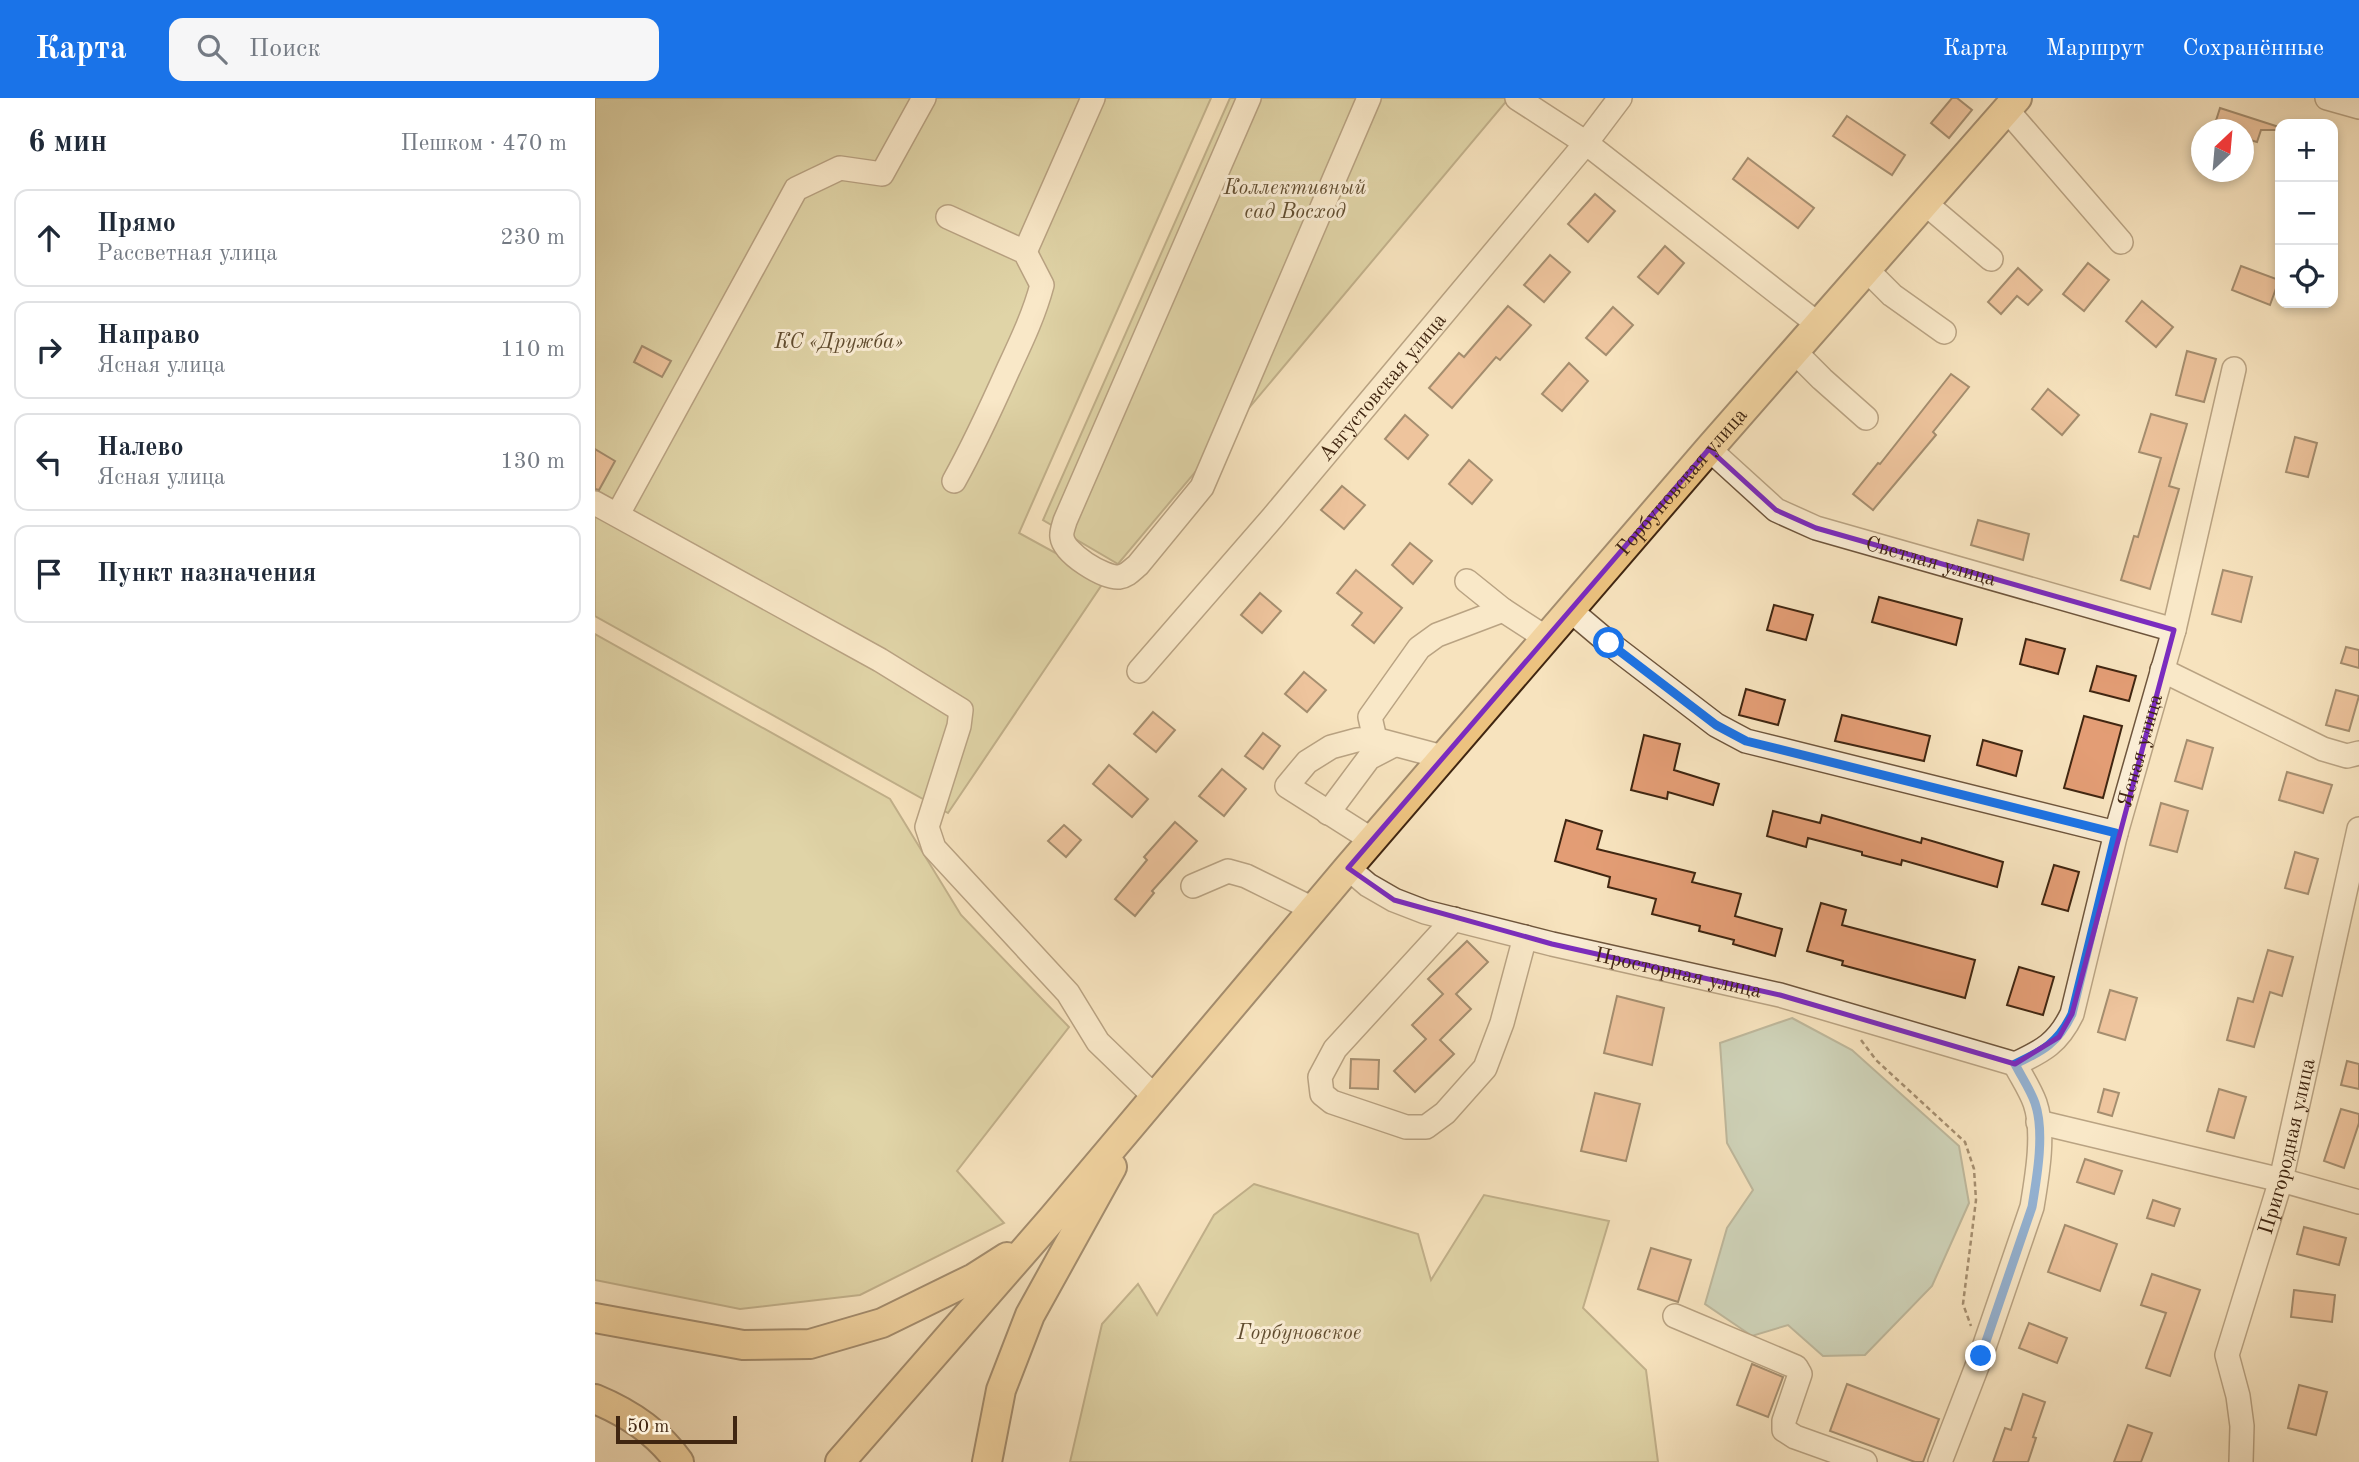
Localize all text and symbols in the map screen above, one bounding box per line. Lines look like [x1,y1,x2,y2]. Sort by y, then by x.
search box [169,18,659,81]
icon: search [193,30,231,68]
text: Карта [35,33,127,66]
text: Поиск [249,36,321,62]
text: Карта [1943,37,2008,61]
text: Маршрут [2046,37,2144,61]
text: Сохранённые [2182,37,2324,61]
north arrow [2191,119,2254,182]
map controls [2275,119,2338,308]
button: + [2275,119,2338,182]
text: 6 мин [28,128,107,158]
text: Пешком · 470 m [401,132,567,155]
park label: Коллективный сад Восход [1223,178,1366,223]
button: − [2275,182,2338,245]
text: Прямо [97,211,176,237]
icon: ahead [30,219,68,257]
text: 230 m [500,226,565,249]
text: Рассветная улица [97,242,278,265]
button: locate [2275,245,2338,308]
street label: Августовская улица [1316,310,1451,466]
text: Направо [97,323,200,349]
icon: right [30,331,68,369]
park label: КС «Дружба» [774,332,903,353]
text: 110 m [500,338,565,361]
text: Ясная улица [97,354,225,377]
street label: Горбуновская улица [1613,405,1752,560]
text: Налево [97,435,184,461]
icon: left [30,443,68,481]
text: 130 m [500,450,565,473]
text: Ясная улица [97,466,225,489]
street label: Светлая улица [1863,534,1998,591]
icon: arrive [30,555,68,593]
text: Пункт назначения [97,561,316,587]
route start [1593,627,1624,658]
street label: Ясная улица [2115,692,2167,810]
street label: Просторная улица [1592,945,1764,1003]
street label: Пригородная улица [2256,1057,2320,1237]
park label: Горбуновское [1236,1323,1361,1344]
route end [1965,1340,1996,1371]
scale bar [616,1413,737,1445]
text: 50 m [627,1418,669,1437]

